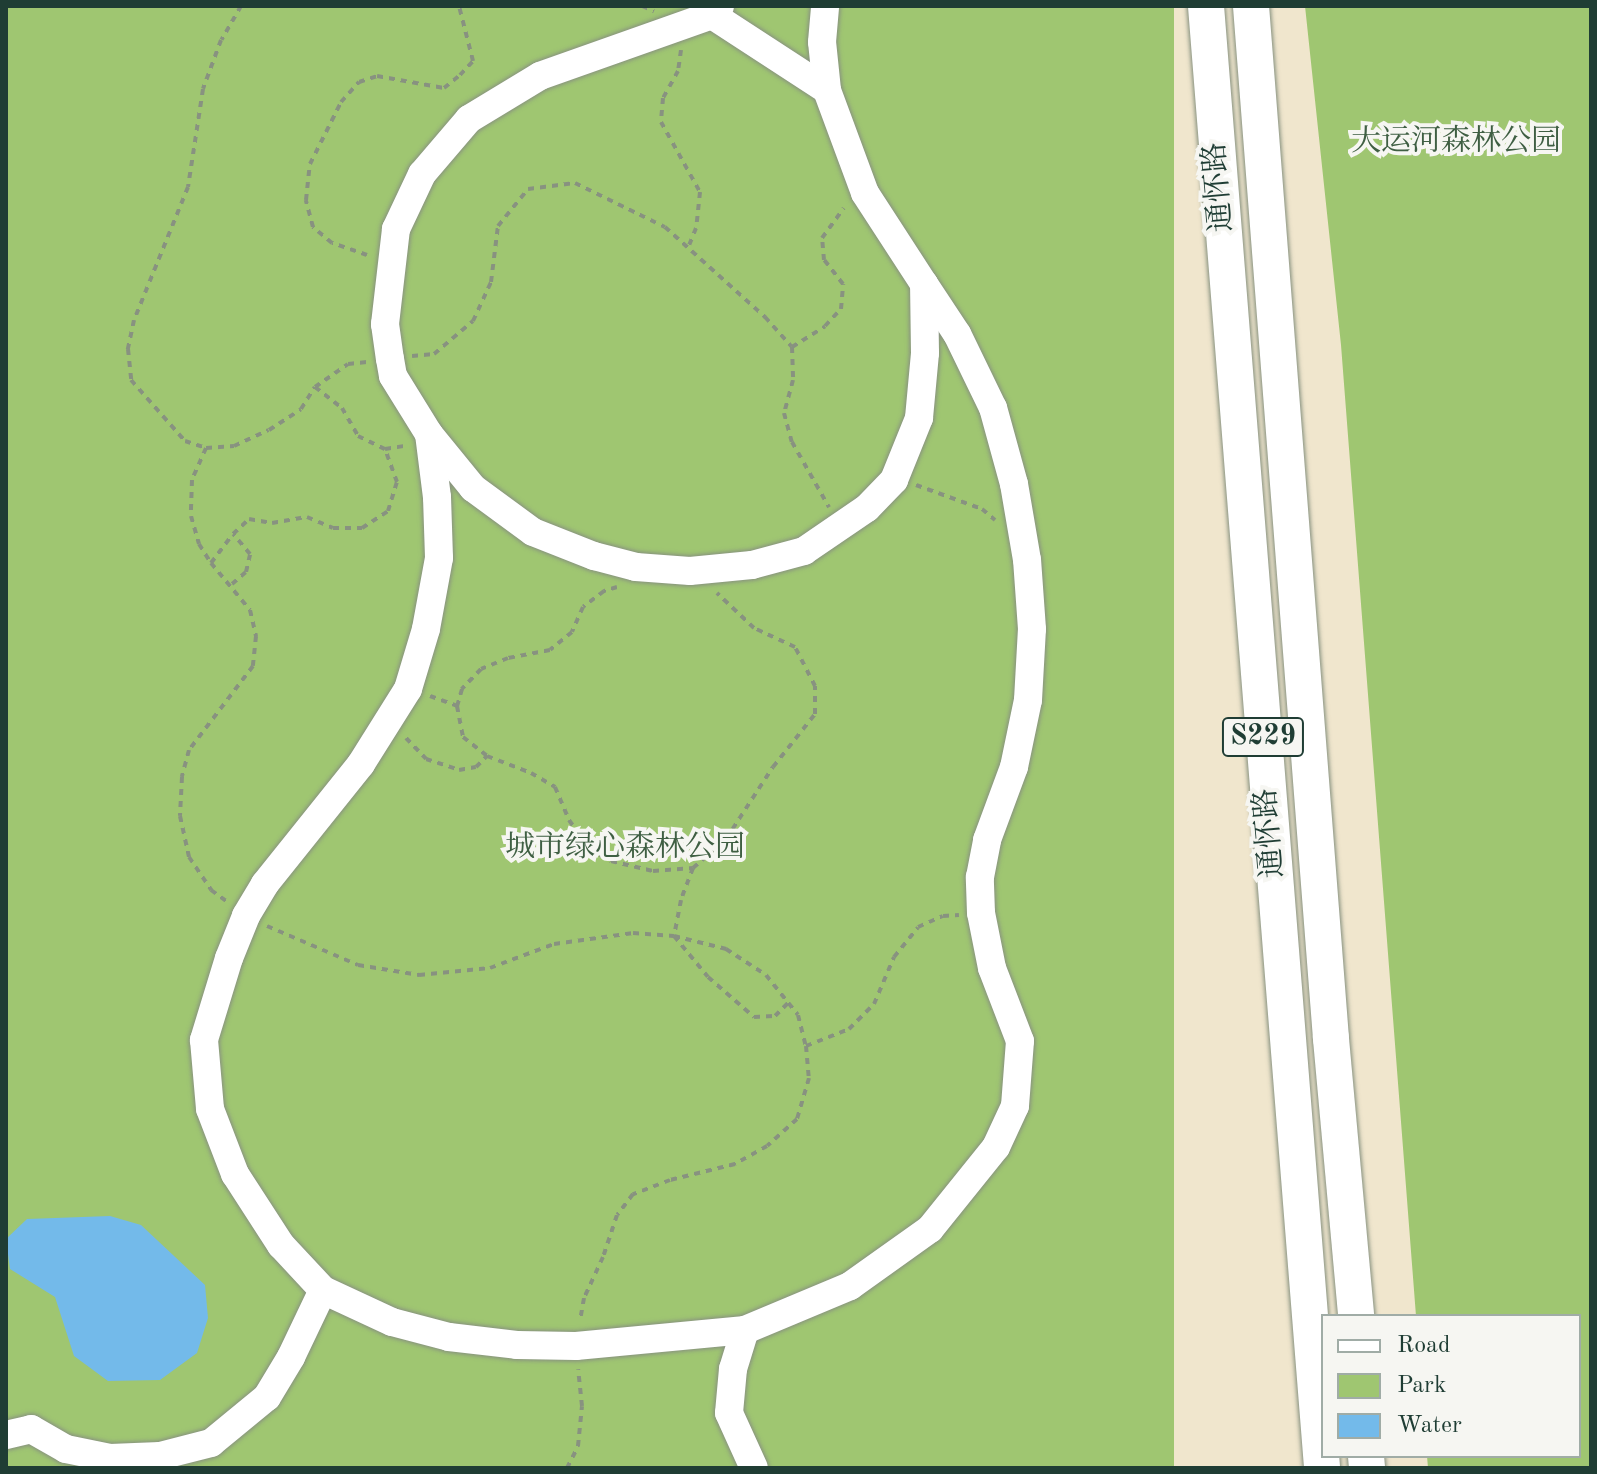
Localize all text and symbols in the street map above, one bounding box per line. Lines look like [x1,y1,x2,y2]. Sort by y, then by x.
park label: 大运河森林公园 [1351,124,1561,160]
street label: 通怀路 [1197,141,1241,233]
road number: S229 [1221,713,1305,761]
street label: 通怀路 [1248,787,1292,879]
park label: 城市绿心森林公园 [505,830,745,866]
legend [1321,1314,1581,1458]
text: Road [1397,1334,1450,1358]
text: Park [1397,1374,1446,1398]
text: Water [1397,1414,1462,1438]

